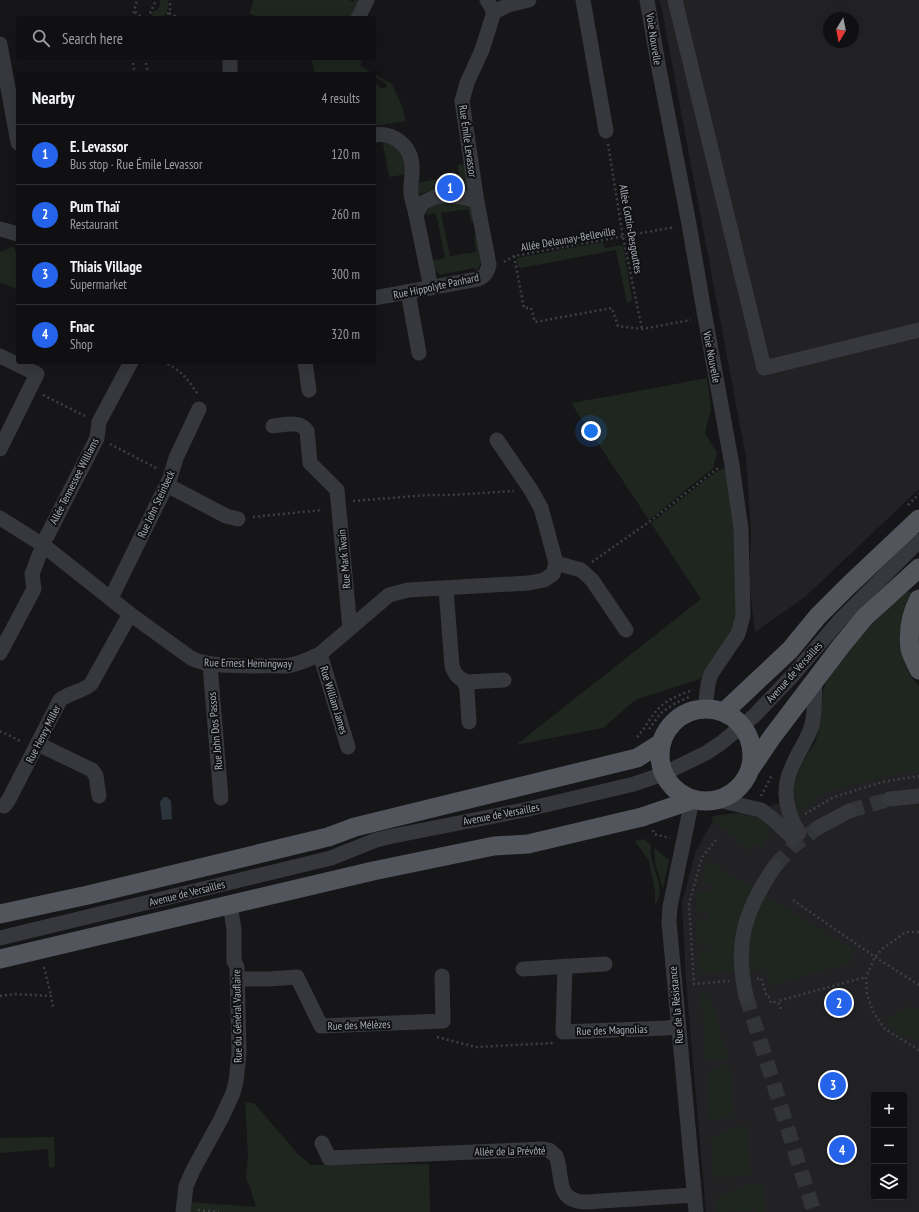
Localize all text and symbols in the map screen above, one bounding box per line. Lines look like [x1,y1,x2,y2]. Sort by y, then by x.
street label: Voie Nouvelle [643,11,665,66]
north arrow [823,12,859,48]
search box [16,16,376,60]
icon: search [30,27,52,49]
text: Search here [62,29,123,48]
text: Nearby [32,87,75,109]
text: 4 results [321,90,360,107]
street label: Rue Émile Levassor [456,104,480,178]
text: E. Levassor [70,137,128,156]
text: 1 [42,146,48,163]
text: 120 m [331,146,360,163]
text: Bus stop · Rue Émile Levassor [70,156,203,173]
pin: 1 [437,173,463,203]
street label: Allée Cottin-Desgouttes [616,183,646,275]
text: Pum Thaï [70,197,120,216]
text: 2 [42,206,48,223]
text: 260 m [331,206,360,223]
text: Restaurant [70,216,118,233]
street label: Allée Delaunay-Belleville [520,224,617,254]
text: Thiais Village [70,257,142,276]
text: 3 [42,266,48,283]
text: 300 m [331,266,360,283]
street label: Rue Hippolyte Panhard [392,270,480,302]
text: Supermarket [70,276,127,293]
text: Fnac [70,317,94,336]
text: 4 [42,326,48,343]
text: 320 m [331,326,360,343]
street label: Voie Nouvelle [700,329,724,385]
text: Shop [70,336,93,353]
your location [581,421,601,441]
street label: Allée Tennessee Williams [46,435,102,527]
street label: Rue John Steinbeck [134,467,178,540]
street label: Rue Mark Twain [334,529,354,589]
street label: Avenue de Versailles [763,638,825,705]
street label: Rue Ernest Hemingway [204,655,293,671]
street label: Rue William James [317,664,351,736]
street label: Rue John Dos Passos [205,691,225,770]
street label: Rue Henry Miller [22,703,64,765]
street label: Avenue de Versailles [462,800,541,828]
street label: Avenue de Versailles [148,877,227,909]
street label: Rue de la Résistance [666,965,686,1044]
street label: Rue du Général Vauflaire [229,969,245,1063]
pin: 2 [826,988,852,1018]
street label: Rue des Mélèzes [327,1017,391,1033]
street label: Rue des Magnolias [576,1022,648,1038]
pin: 3 [820,1070,846,1100]
map controls [871,1092,907,1200]
button: + [871,1092,907,1128]
button: − [871,1128,907,1164]
pin: 4 [829,1135,855,1165]
street label: Allée de la Prévôté [474,1143,546,1159]
button: layers [871,1164,907,1200]

